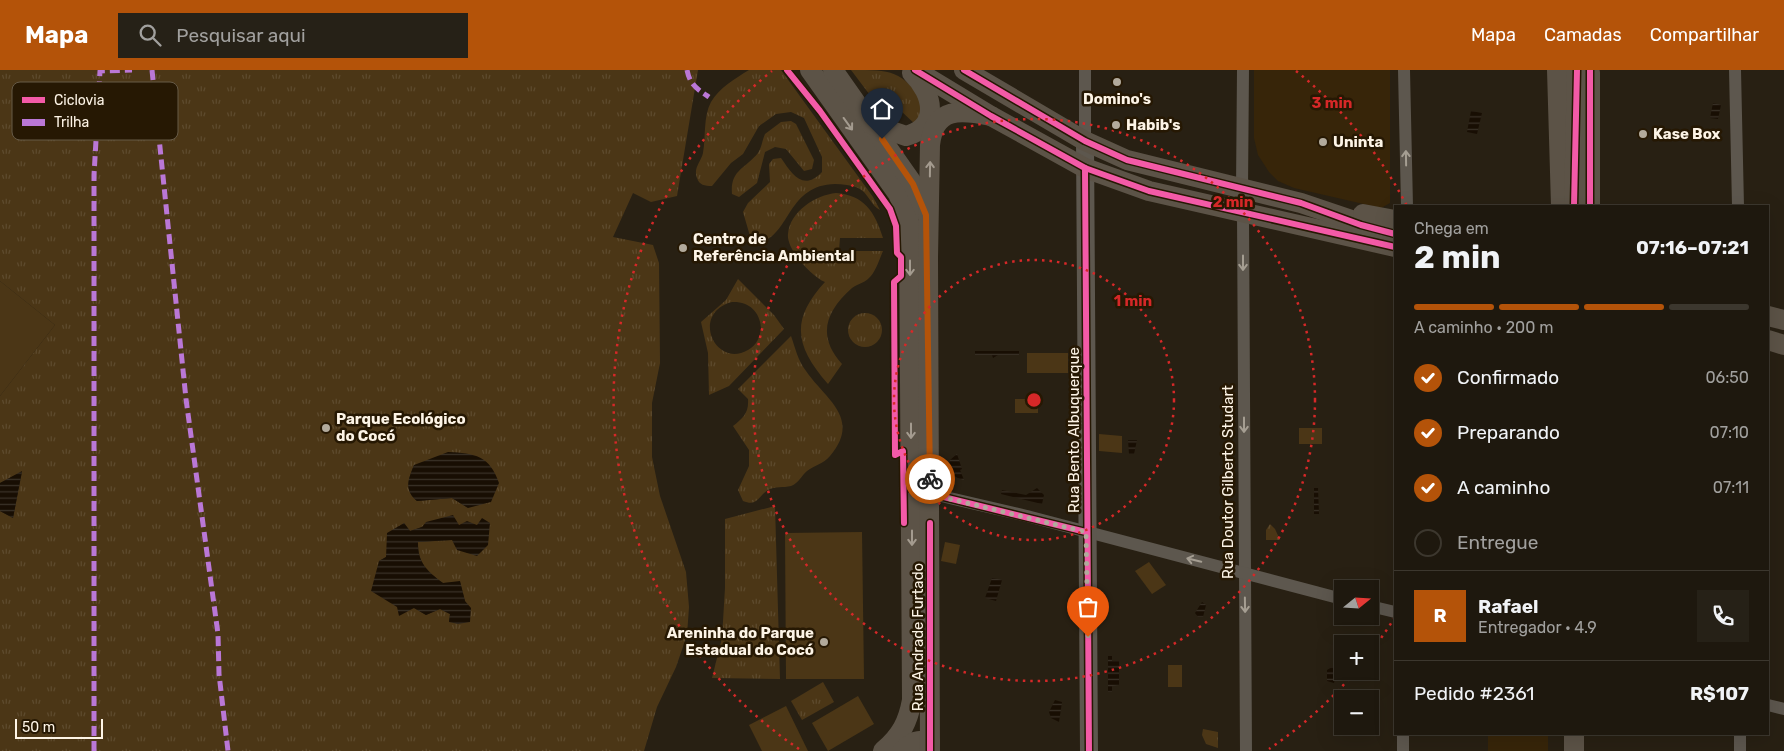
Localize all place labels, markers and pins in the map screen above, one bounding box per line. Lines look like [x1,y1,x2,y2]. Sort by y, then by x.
marker: Domino's [1111,76,1123,88]
pin [861,88,903,139]
place label: Domino's [1083,90,1151,108]
place label: Habib's [1126,116,1181,134]
marker: Habib's [1110,119,1122,131]
place label: Kase Box [1653,125,1721,143]
marker: Kase Box [1637,128,1649,140]
place label: Uninta [1333,133,1383,151]
marker: Uninta [1317,136,1329,148]
place label: Centro de Referência Ambiental [693,230,855,265]
marker: Centro de Referência Ambiental [677,242,689,254]
centre of rings [1025,391,1043,409]
place label: Parque Ecológico do Cocó [336,410,466,445]
marker: Parque Ecológico do Cocó [320,422,332,434]
pin [1067,586,1109,637]
place label: Areninha do Parque Estadual do Cocó [667,624,814,659]
marker: Areninha do Parque Estadual do Cocó [818,636,830,648]

